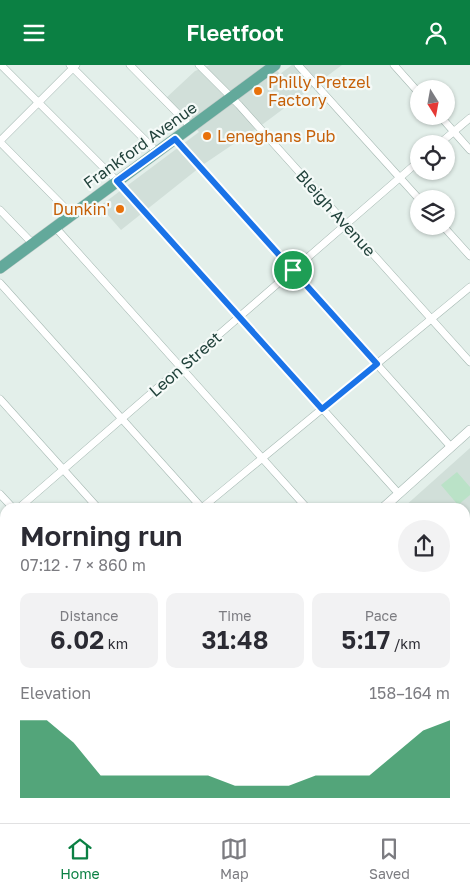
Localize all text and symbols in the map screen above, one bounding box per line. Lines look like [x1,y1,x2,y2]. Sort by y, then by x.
icon: menu [20,19,48,47]
text: Fleetfoot [186,19,284,46]
icon: person [422,19,450,47]
place label: Philly Pretzel Factory [268,72,371,110]
north arrow [410,80,455,125]
map controls [410,80,455,235]
marker: Philly Pretzel Factory [252,85,264,97]
street label: Frankford Avenue [79,97,201,193]
place label: Leneghans Pub [217,126,336,146]
marker: Leneghans Pub [201,130,213,142]
button: locate [410,135,455,180]
street label: Bleigh Avenue [292,166,380,260]
button: layers [410,190,455,235]
place label: Dunkin' [53,199,110,219]
marker: Dunkin' [114,203,126,215]
pin [272,249,314,291]
icon: arrive [279,256,307,284]
street label: Leon Street [145,327,225,401]
text: Morning run [20,519,183,552]
button: share [398,520,450,572]
text: 07:12 · 7 × 860 m [20,555,146,575]
text: Distance [60,607,118,624]
text: Time [219,607,251,624]
text: Pace [365,607,397,624]
text: 6.02 [50,624,104,655]
text: 31:48 [202,624,268,655]
text: 5:17 [341,624,390,655]
text: km [104,635,128,652]
text: /km [390,635,421,652]
text: Elevation [20,683,91,703]
text: 158–164 m [369,683,450,703]
tab: Home [60,835,100,882]
tab: Map [220,835,249,882]
tab: Saved [369,835,410,882]

